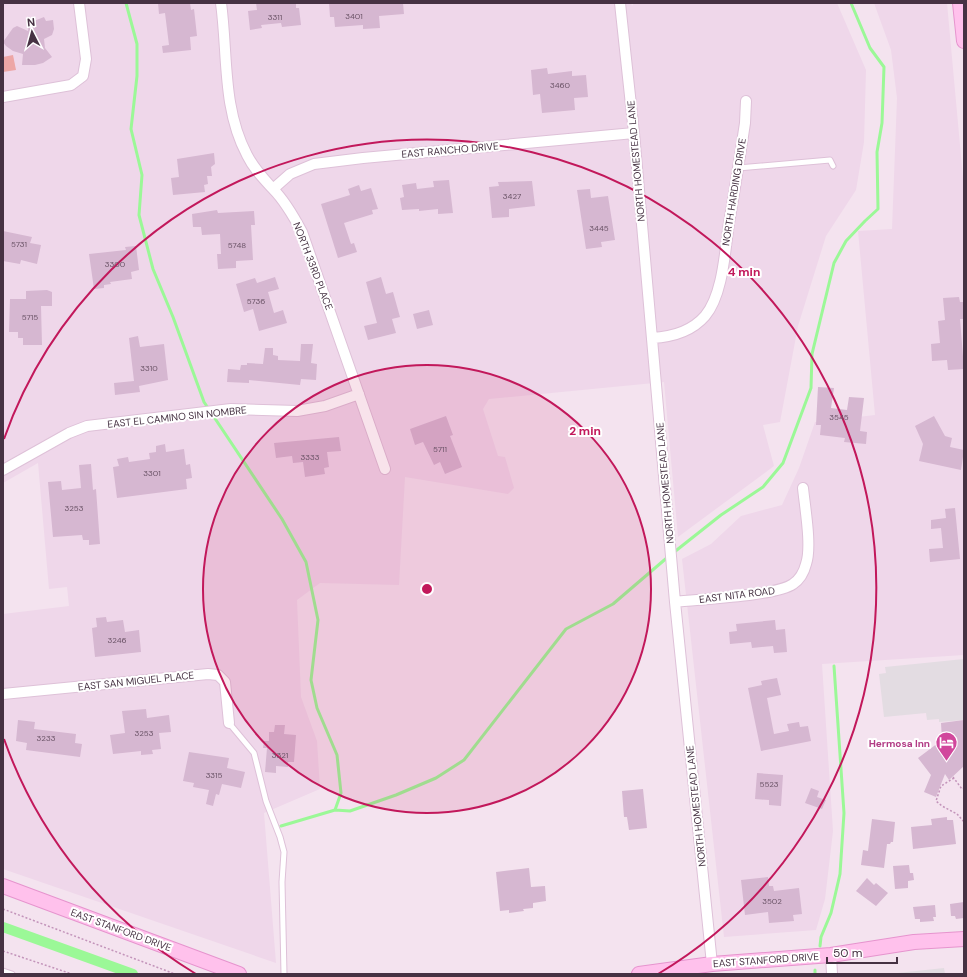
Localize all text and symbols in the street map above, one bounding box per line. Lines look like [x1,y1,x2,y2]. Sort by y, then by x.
house number: 3401 [345,11,363,21]
north arrow [12,12,52,52]
house number: 3311 [268,12,282,22]
text: N [26,15,36,29]
house number: 3460 [550,80,571,90]
street label: NORTH HOMESTEAD LANE [624,99,648,222]
street label: NORTH HARDING DRIVE [719,137,749,247]
street label: EAST RANCHO DRIVE [401,139,500,161]
house number: 3427 [503,191,521,201]
street label: NORTH 33RD PLACE [290,220,336,312]
house number: 3445 [589,223,609,233]
house number: 5731 [11,239,27,249]
house number: 5748 [228,240,246,250]
house number: 3300 [105,259,126,269]
text: 4 min [728,264,760,280]
house number: 5736 [247,296,265,306]
house number: 5715 [22,312,38,322]
house number: 3310 [140,363,158,373]
street label: EAST EL CAMINO SIN NOMBRE [107,403,248,431]
house number: 3545 [829,412,849,422]
street label: NORTH HOMESTEAD LANE [653,421,677,544]
text: 2 min [569,423,601,439]
house number: 5711 [433,444,447,454]
house number: 3333 [301,452,320,462]
house number: 3301 [143,468,161,478]
house number: 3253 [65,503,84,513]
centre of rings [420,582,434,596]
street label: EAST NITA ROAD [698,584,776,606]
house number: 3246 [107,635,127,645]
street label: EAST SAN MIGUEL PLACE [77,668,195,694]
house number: 3253 [135,728,154,738]
hotel icon: Hermosa Inn [933,730,959,763]
house number: 3233 [37,733,56,743]
place label: Hermosa Inn [869,737,930,750]
street label: NORTH HOMESTEAD LANE [683,744,709,867]
house number: 3321 [272,750,288,760]
house number: 3315 [206,770,222,780]
house number: 5523 [760,779,779,789]
house number: 3502 [762,896,782,906]
street label: EAST STANFORD DRIVE [69,906,173,954]
scale bar [827,939,897,965]
text: 50 m [833,945,862,961]
street label: EAST STANFORD DRIVE [713,950,820,970]

